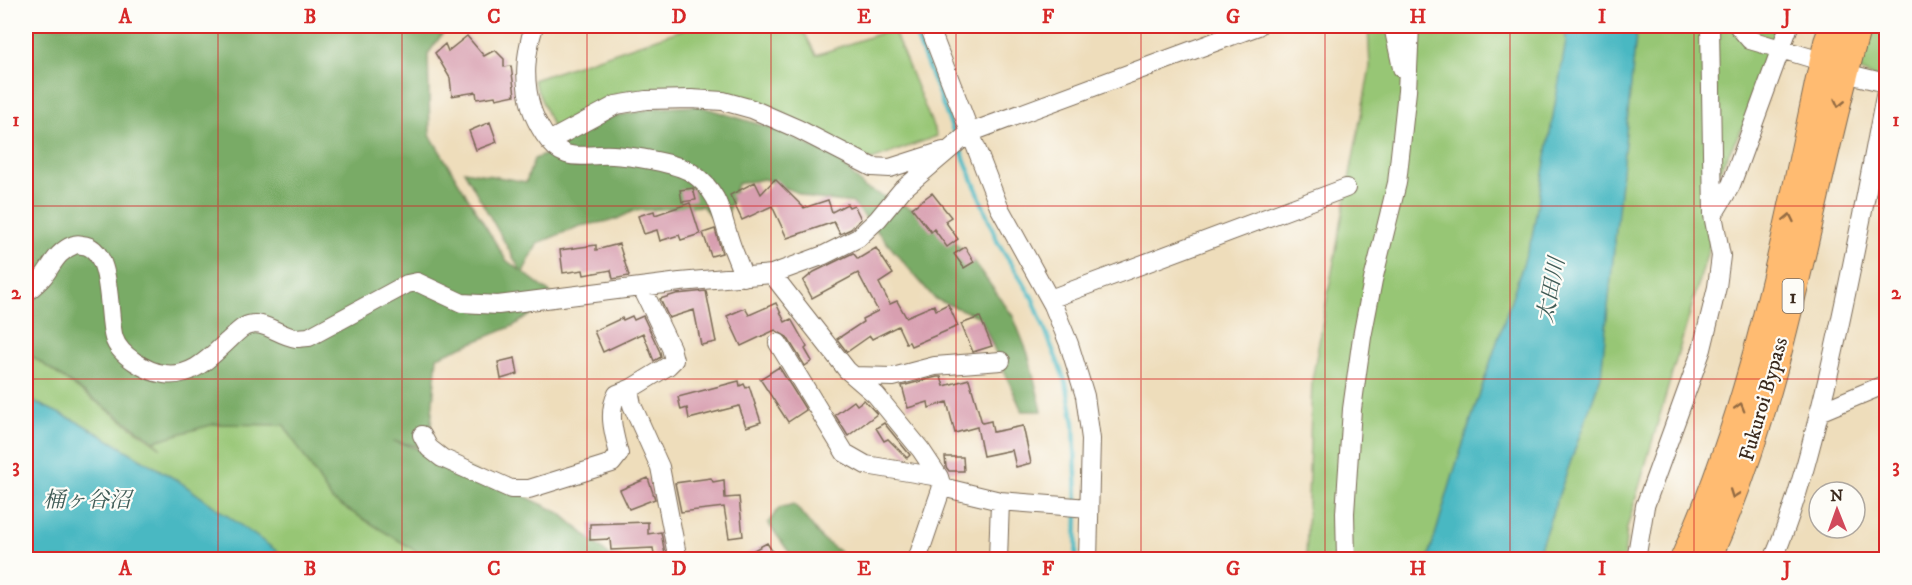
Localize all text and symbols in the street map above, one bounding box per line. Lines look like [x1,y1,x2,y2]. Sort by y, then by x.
text: A [118,5,133,30]
text: B [304,5,316,30]
text: C [487,5,501,30]
text: D [672,5,687,30]
text: E [857,5,871,30]
text: F [1042,5,1055,30]
text: G [1226,5,1240,30]
text: H [1410,5,1427,30]
text: I [1598,5,1606,30]
text: J [1781,5,1791,30]
one-way arrow [1833,97,1846,107]
text: 1 [12,108,20,133]
text: 1 [1892,108,1900,133]
one-way arrow [1782,213,1795,223]
water label: 太田川 [1532,253,1571,325]
road number: 1 [1782,279,1804,313]
text: 2 [11,281,22,306]
text: 2 [1891,281,1902,306]
street label: Fukuroi Bypass [1734,334,1794,464]
one-way arrow [1733,402,1745,412]
text: 3 [12,454,20,479]
text: 3 [1892,454,1900,479]
north arrow [1807,480,1867,540]
text: N [1830,486,1843,506]
water label: 桶ヶ谷沼 [43,487,135,514]
one-way arrow [1728,488,1741,498]
text: A [118,557,133,582]
text: B [304,557,316,582]
text: C [487,557,501,582]
text: D [672,557,687,582]
text: E [857,557,871,582]
text: F [1042,557,1055,582]
text: G [1226,557,1240,582]
text: H [1410,557,1427,582]
text: I [1598,557,1606,582]
text: J [1781,557,1791,582]

